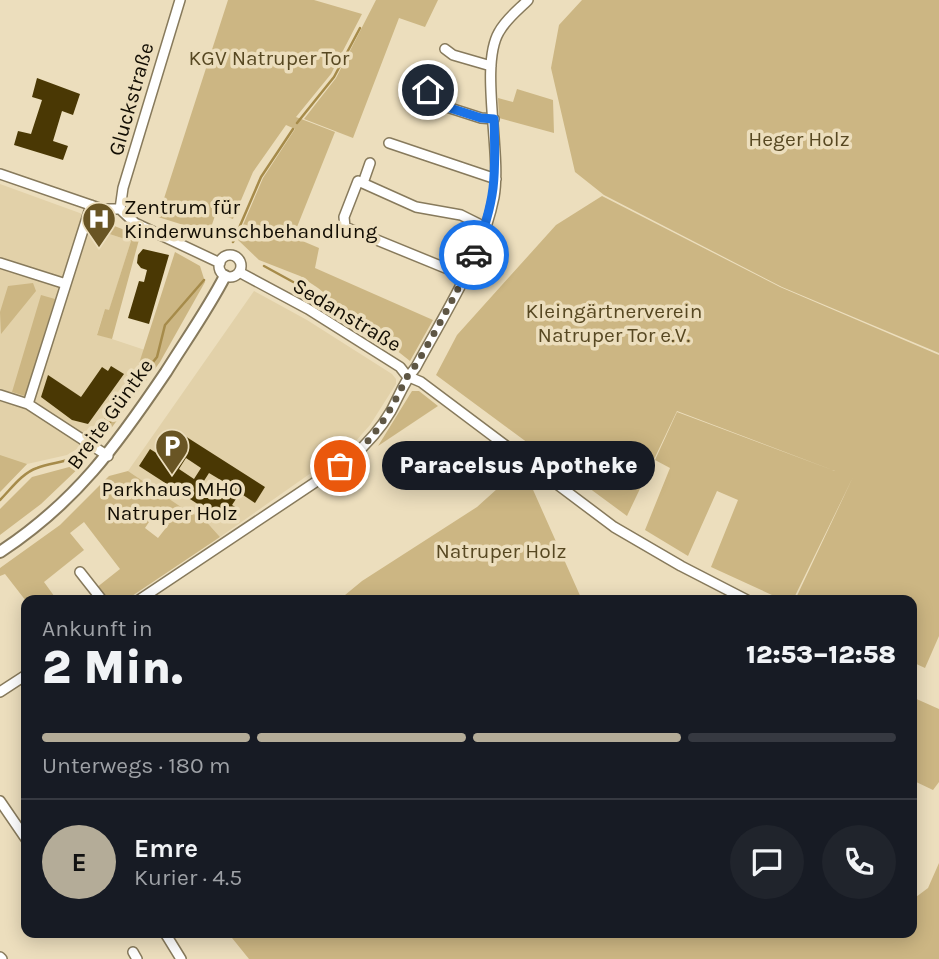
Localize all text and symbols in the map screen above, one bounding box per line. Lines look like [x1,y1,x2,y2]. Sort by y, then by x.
street label: Gluckstraße [103,40,159,158]
park label: KGV Natruper Tor [189,46,350,70]
pin [398,60,458,120]
icon: home [409,71,447,109]
park label: Heger Holz [748,127,850,151]
place label: Zentrum für Kinderwunschbehandlung [124,195,377,243]
hospital icon: Zentrum für Kinderwunschbehandlung [80,200,118,249]
courier [439,220,509,290]
icon: car [455,236,493,274]
street label: Sedanstraße [289,273,405,357]
park label: Kleingärtnerverein Natruper Tor e.V. [526,299,702,347]
street label: Breite Güntke [62,354,158,474]
parking icon: Parkhaus MHO Natruper Holz [153,427,191,476]
pin [310,436,370,496]
callout: Paracelsus Apotheke [382,442,655,490]
icon: bag [321,447,359,485]
text: Paracelsus Apotheke [399,452,638,479]
place label: Parkhaus MHO Natruper Holz [102,477,242,525]
park label: Natruper Holz [435,539,567,563]
text: Ankunft in [42,615,153,642]
text: 12:53–12:58 [746,639,896,670]
text: 2 Min. [42,641,183,695]
text: Unterwegs · 180 m [42,752,231,779]
button: chat [730,825,804,899]
button: phone [822,825,896,899]
text: Emre [134,833,198,864]
text: E [71,847,87,878]
text: Kurier · 4.5 [134,864,242,891]

